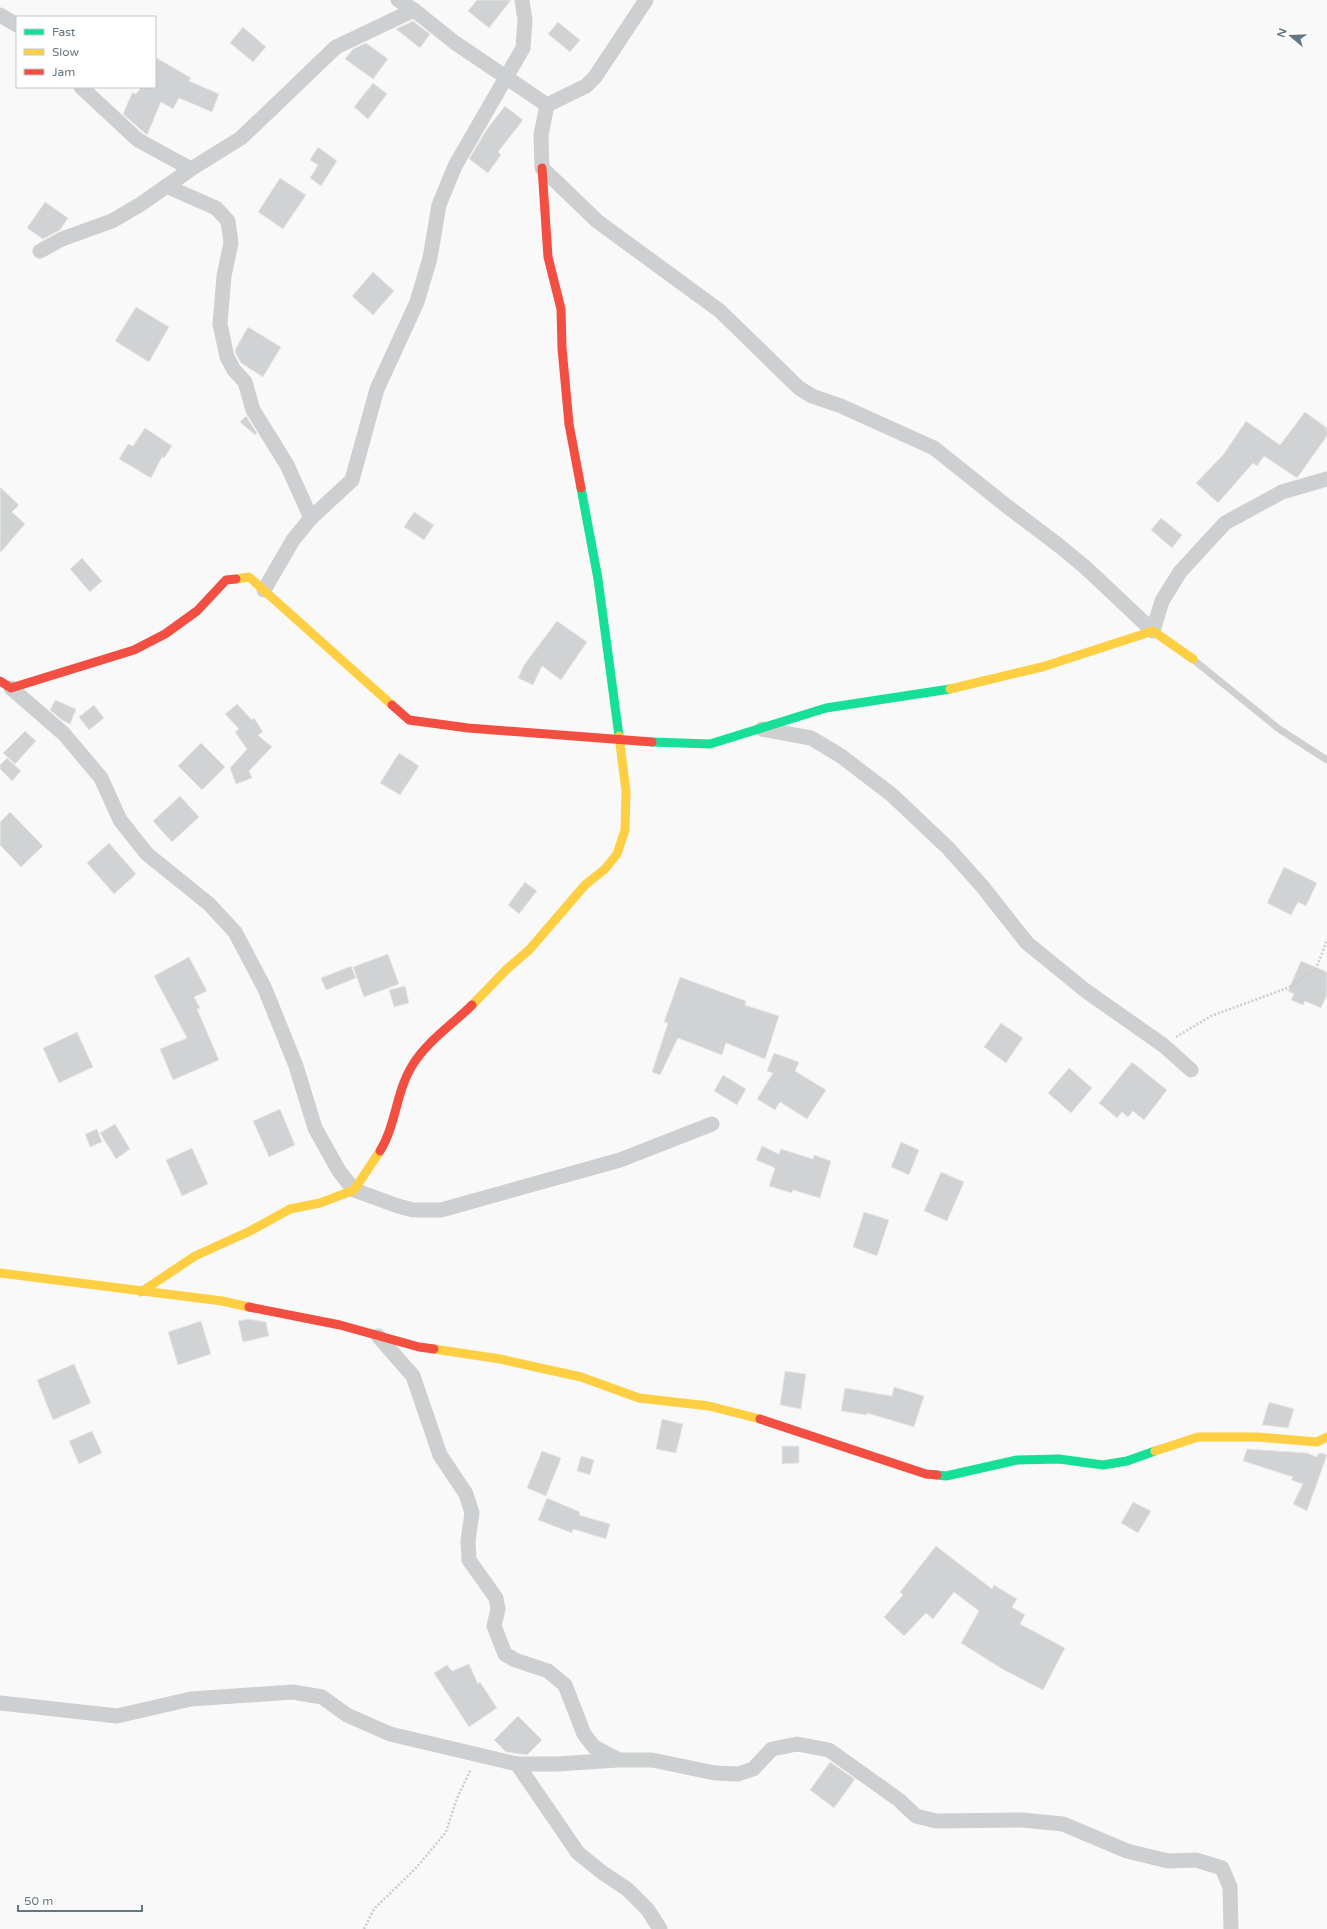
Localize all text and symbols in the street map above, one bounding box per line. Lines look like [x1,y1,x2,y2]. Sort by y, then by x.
legend [16,16,156,88]
north arrow [1271,16,1311,56]
text: Fast [52,25,76,39]
text: N [1274,27,1290,39]
text: Slow [52,45,79,59]
text: Jam [52,65,75,79]
scale bar [18,1887,142,1913]
text: 50 m [24,1894,53,1908]

